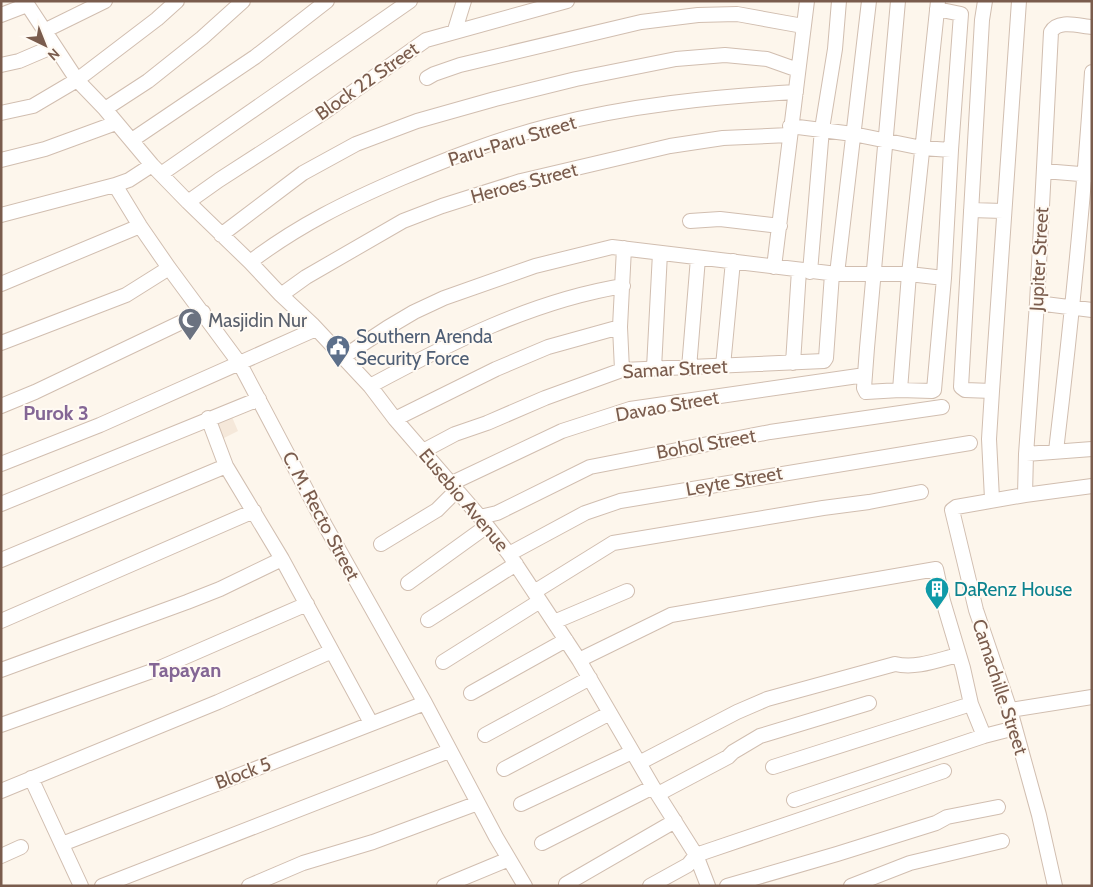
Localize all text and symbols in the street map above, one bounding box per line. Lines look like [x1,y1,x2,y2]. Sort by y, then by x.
north arrow [20,20,70,70]
street label: Block 22 Street [311,37,423,125]
text: N [44,45,64,64]
street label: Paru-Paru Street [445,110,579,171]
street label: Heroes Street [468,158,581,208]
street label: Jupiter Street [1025,206,1053,313]
mosque icon: Masjidin Nur [177,307,203,341]
place label: Masjidin Nur [208,309,307,332]
place label: Southern Arenda Security Force [356,325,492,370]
public building icon: Southern Arenda Security Force [325,334,351,368]
street label: Samar Street [622,355,729,383]
street label: Davao Street [614,386,721,426]
district label: Purok 3 [23,401,89,425]
street label: Bohol Street [655,424,758,464]
street label: Eusebio Avenue [414,444,514,556]
street label: C. M. Recto Street [277,448,365,585]
street label: Leyte Street [684,461,785,501]
building icon: DaRenz House [924,576,950,610]
place label: DaRenz House [954,578,1073,601]
street label: Camachille Street [967,616,1033,758]
district label: Tapayan [149,658,221,682]
street label: Block 5 [212,752,274,794]

